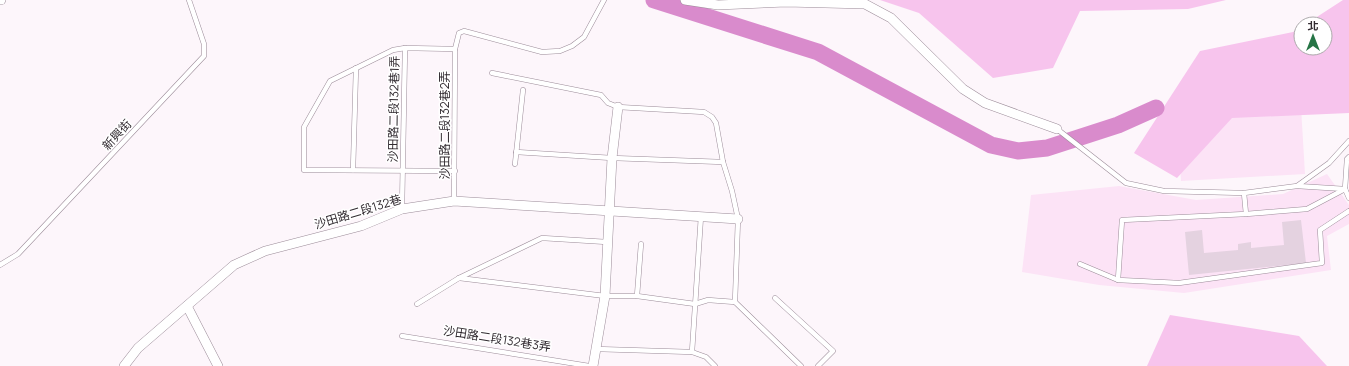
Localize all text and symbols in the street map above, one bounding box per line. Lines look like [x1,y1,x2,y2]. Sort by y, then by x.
north arrow [1293,16,1333,56]
text: 北 [1308,18,1319,33]
street label: 沙田路二段132巷1弄 [384,55,403,163]
street label: 沙田路二段132巷2弄 [436,71,453,180]
street label: 新興街 [98,116,135,154]
street label: 沙田路二段132巷 [312,190,403,233]
street label: 沙田路二段132巷3弄 [442,322,552,355]

